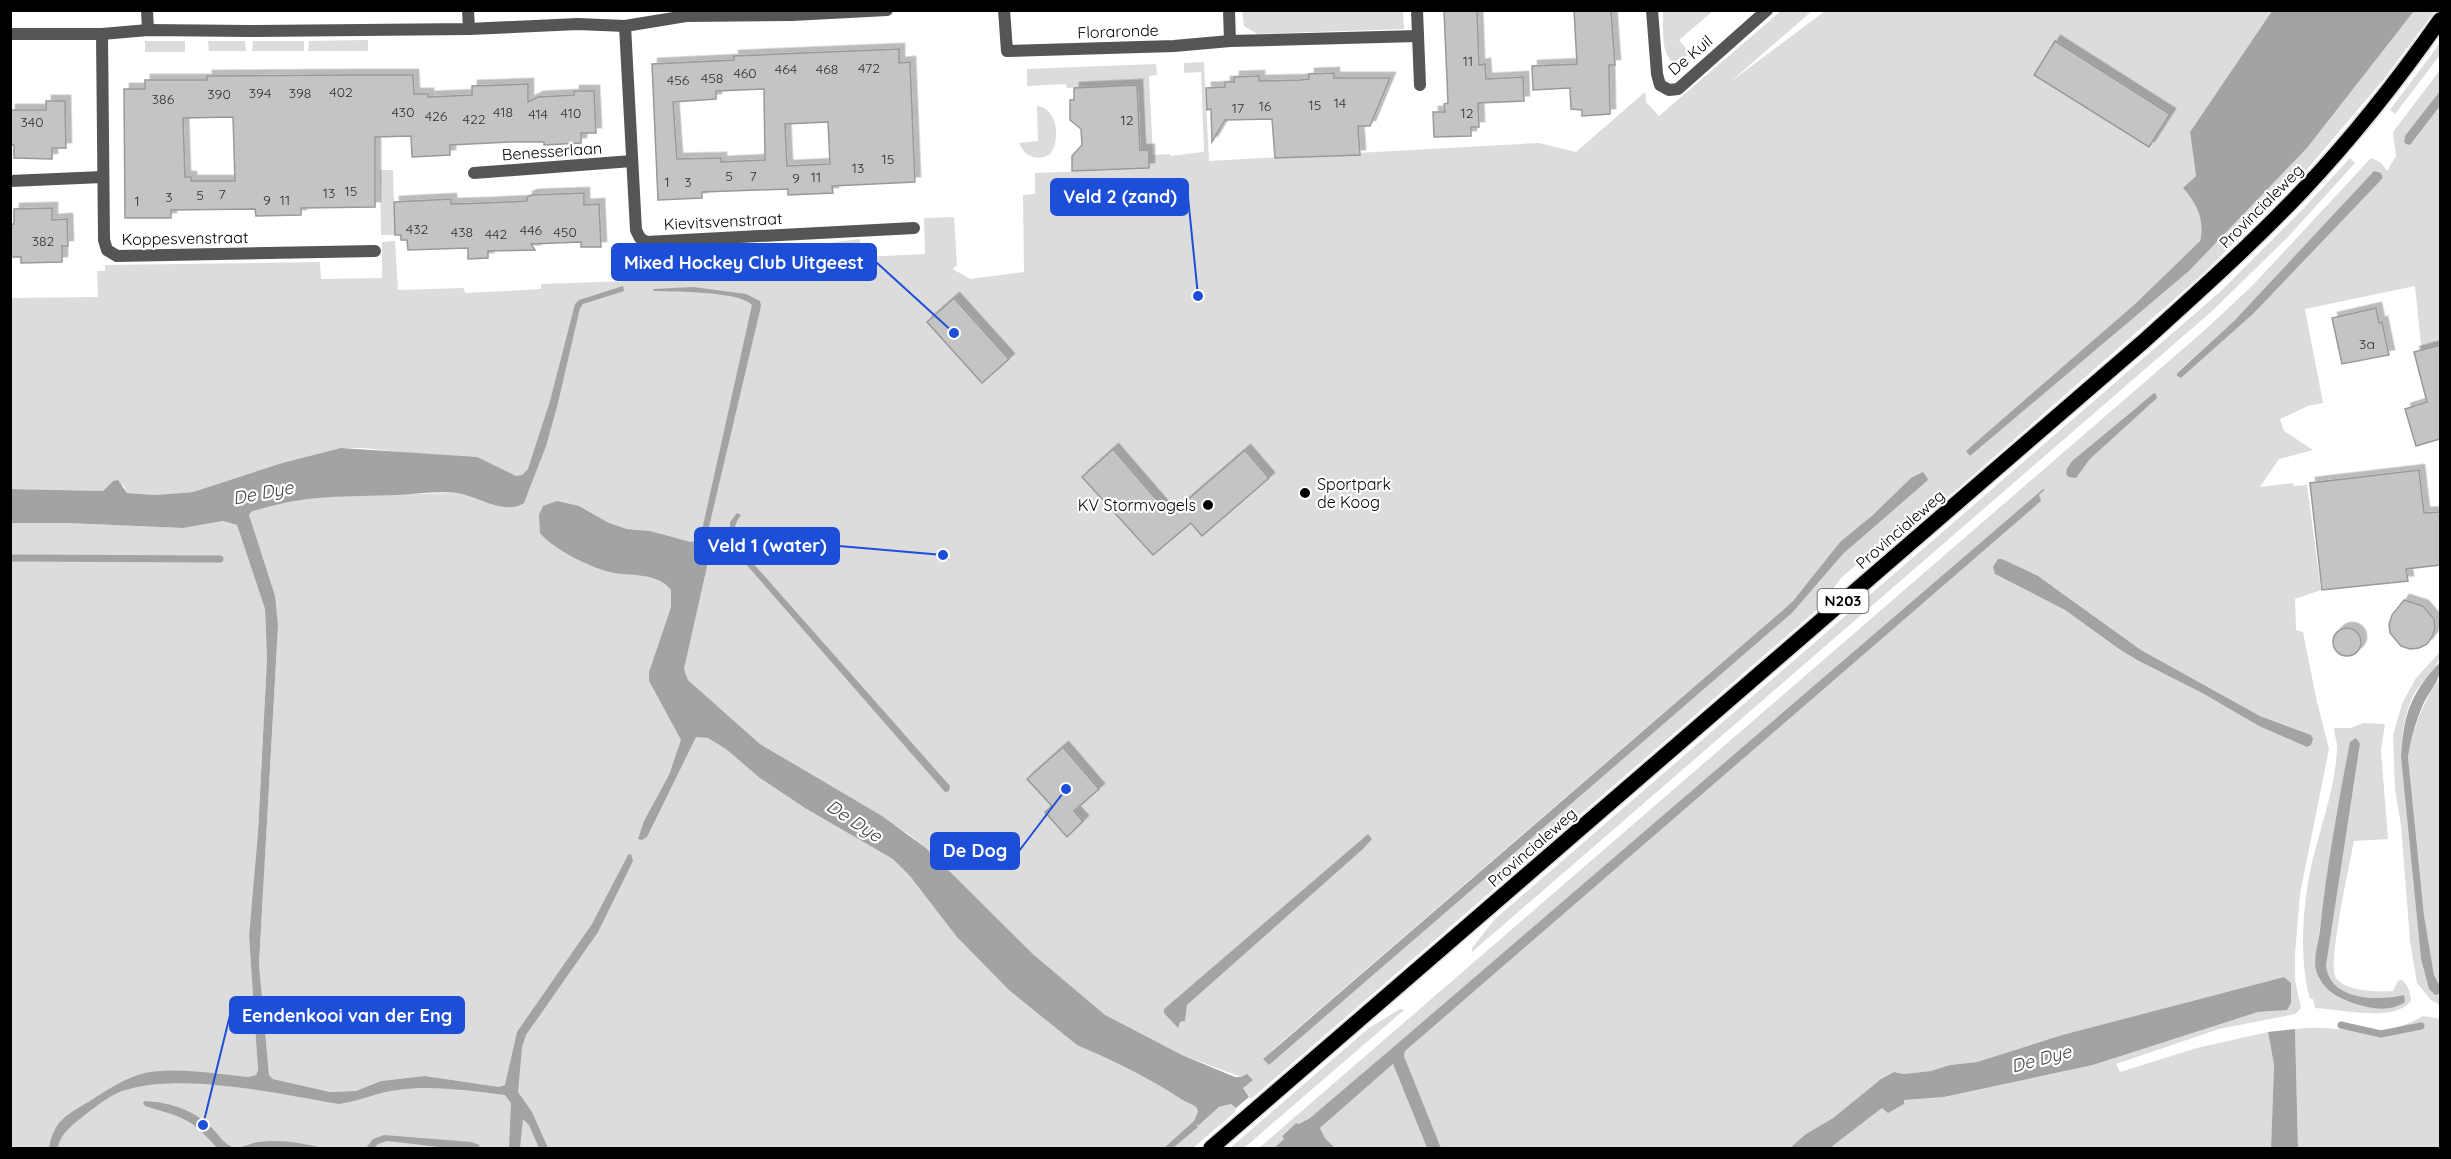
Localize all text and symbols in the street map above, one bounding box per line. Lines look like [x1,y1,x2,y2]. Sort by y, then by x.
street label: Floraronde [1077,20,1159,42]
street label: De Kuil [1664,31,1716,79]
house number: 11 [1463,52,1473,70]
house number: 472 [858,59,880,77]
house number: 464 [775,60,797,78]
house number: 468 [816,60,838,78]
house number: 460 [733,64,757,82]
house number: 458 [701,69,723,87]
house number: 456 [667,71,690,89]
house number: 402 [329,83,353,101]
house number: 394 [249,84,271,102]
house number: 398 [289,84,311,102]
house number: 390 [207,85,231,103]
house number: 386 [152,90,175,108]
house number: 14 [1334,94,1346,112]
house number: 15 [1309,96,1321,114]
house number: 16 [1259,97,1272,115]
house number: 17 [1232,99,1244,117]
house number: 430 [391,103,415,121]
house number: 418 [493,103,513,121]
house number: 410 [561,104,581,122]
house number: 12 [1461,104,1474,122]
house number: 414 [528,105,548,123]
house number: 426 [425,107,448,125]
house number: 422 [463,110,486,128]
house number: 12 [1121,111,1134,129]
house number: 340 [20,113,44,131]
street label: Benesserlaan [501,138,603,164]
house number: 15 [882,150,894,168]
house number: 13 [852,159,864,177]
street label: Provincialeweg [2215,160,2307,252]
house number: 5 [725,167,733,185]
house number: 7 [749,167,757,185]
house number: 11 [811,168,821,186]
house number: 9 [792,169,800,187]
house number: 1 [664,173,670,191]
house number: 3 [684,173,692,191]
callout: Veld 2 (zand) [1051,179,1188,215]
house number: 15 [345,182,357,200]
house number: 13 [323,184,335,202]
house number: 7 [218,185,226,203]
text: Veld 2 (zand) [1063,185,1177,208]
house number: 5 [196,186,204,204]
house number: 3 [165,188,173,206]
house number: 9 [263,191,271,209]
house number: 11 [280,191,290,209]
house number: 1 [134,192,140,210]
street label: Kievitsvenstraat [663,208,783,234]
house number: 432 [406,220,428,238]
house number: 446 [520,221,543,239]
house number: 438 [451,223,473,241]
house number: 450 [553,223,577,241]
house number: 442 [485,225,507,243]
street label: Koppesvenstraat [122,227,248,249]
house number: 382 [32,232,55,250]
callout: Mixed Hockey Club Uitgeest [612,244,876,280]
text: Mixed Hockey Club Uitgeest [624,251,864,274]
house number: 3a [2359,335,2375,353]
place label: Sportpark de Koog [1317,474,1391,512]
water label: De Dye [231,475,296,510]
street label: Provincialeweg [1852,485,1948,573]
marker: Sportpark de Koog [1298,486,1312,500]
place label: KV Stormvogels [1078,495,1196,515]
marker: KV Stormvogels [1201,498,1215,512]
callout: Veld 1 (water) [695,528,839,564]
text: Veld 1 (water) [707,534,827,557]
road number: N203 [1818,589,1868,613]
water label: De Dye [822,794,887,847]
street label: Provincialeweg [1484,803,1580,891]
callout: De Dog [931,833,1019,869]
text: De Dog [943,839,1007,862]
callout: Eendenkooi van der Eng [230,997,464,1033]
text: Eendenkooi van der Eng [242,1004,452,1027]
water label: De Dye [2008,1039,2074,1078]

